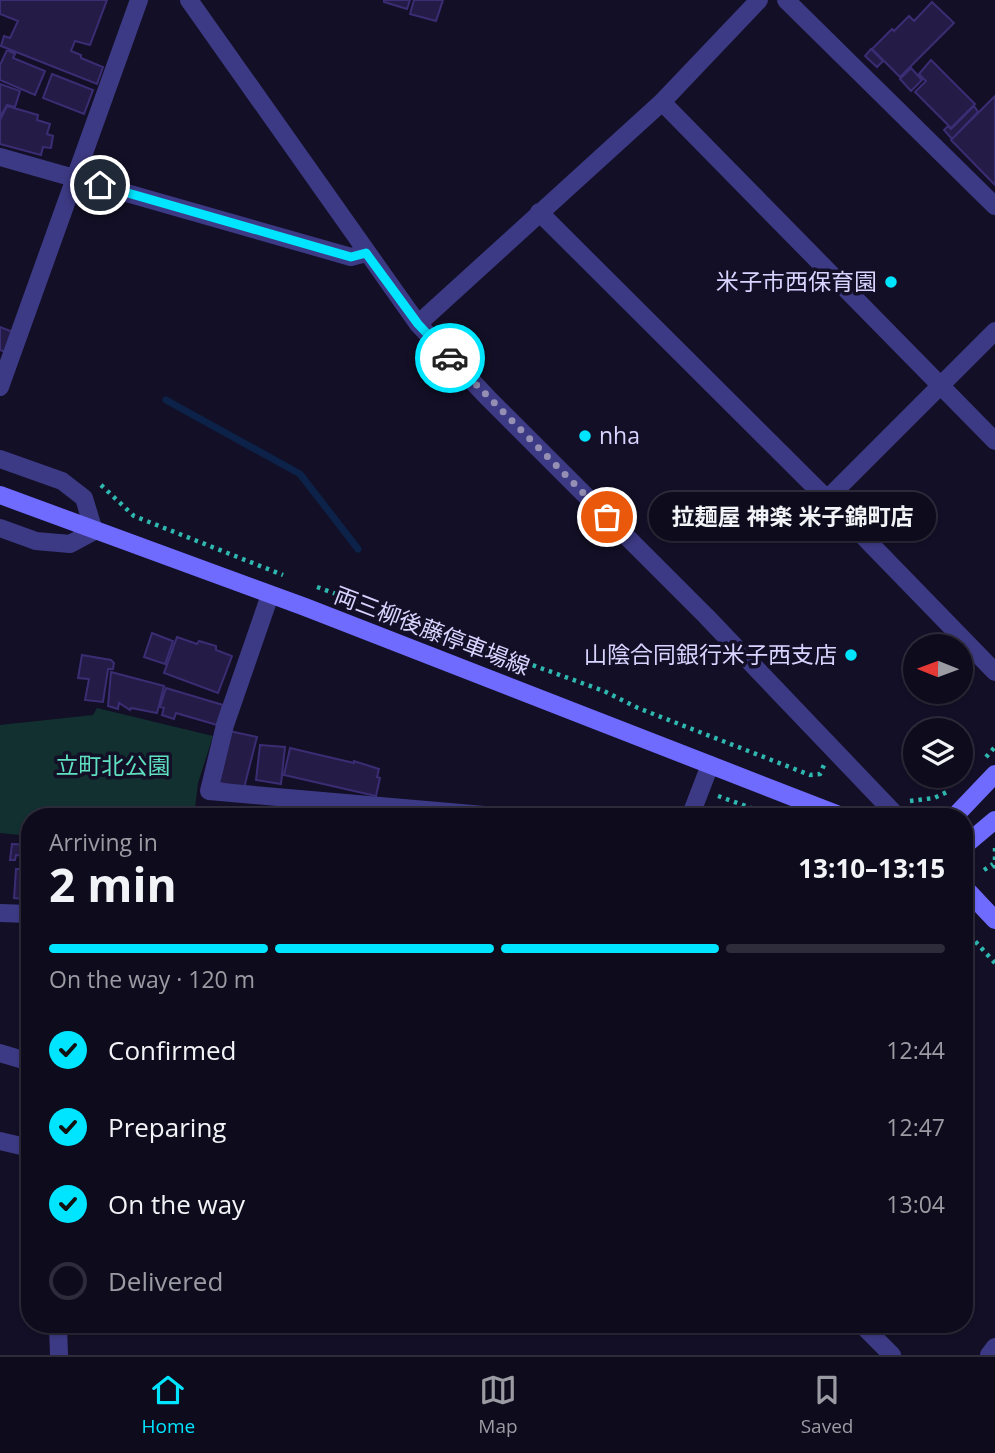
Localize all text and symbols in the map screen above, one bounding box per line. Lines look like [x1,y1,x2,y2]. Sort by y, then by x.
pin [70,155,130,215]
icon: home [81,166,119,204]
place label: 米子市西保育園 [716,265,877,297]
marker: 米子市西保育園 [883,274,899,290]
courier [415,323,485,393]
icon: car [431,339,469,377]
place label: nha [599,419,640,451]
marker: nha [577,428,593,444]
pin [577,487,637,547]
callout: 拉麺屋 神楽 米子錦町店 [649,492,936,542]
icon: bag [588,498,626,536]
text: 拉麺屋 神楽 米子錦町店 [672,500,913,532]
street label: 両三柳後藤停車場線 [330,578,535,682]
north arrow [903,634,973,704]
map controls [903,634,973,788]
place label: 山陰合同銀行米子西支店 [584,638,837,670]
marker: 山陰合同銀行米子西支店 [843,647,859,663]
button: layers [903,718,973,788]
park label: 立町北公園 [56,749,171,781]
text: Arriving in [49,826,158,858]
text: 13:10–13:15 [798,850,945,886]
text: 2 min [49,853,177,915]
text: On the way · 120 m [49,963,255,995]
icon: check [49,1031,87,1069]
text: Confirmed [108,1032,236,1068]
text: 12:44 [886,1034,945,1066]
icon: check [49,1108,87,1146]
text: Preparing [108,1109,226,1145]
text: 12:47 [886,1111,945,1143]
icon: check [49,1185,87,1223]
text: On the way [108,1186,245,1222]
text: 13:04 [886,1188,945,1220]
text: Delivered [108,1263,223,1299]
tab: Home [142,1371,195,1439]
tab: Map [478,1371,518,1439]
tab: Saved [801,1371,853,1439]

